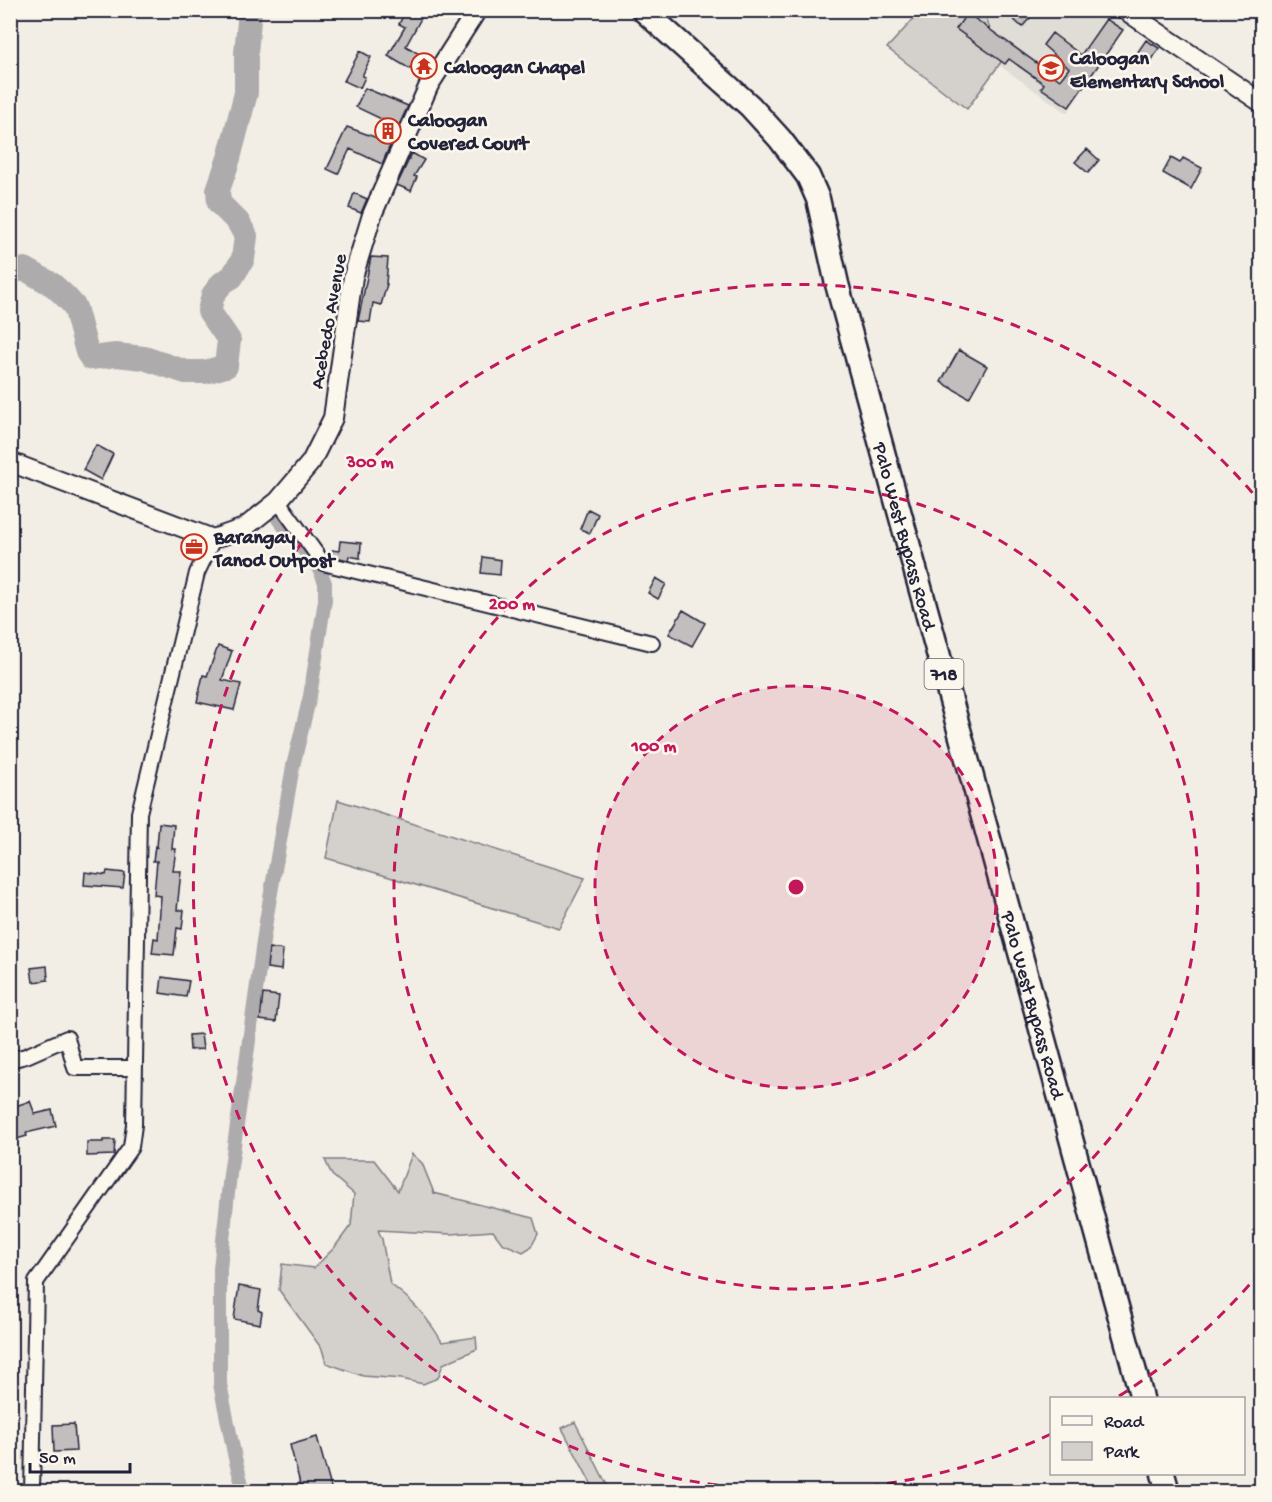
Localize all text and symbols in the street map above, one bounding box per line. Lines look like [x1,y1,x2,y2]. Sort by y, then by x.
place label: Caloogan Elementary School [1069,49,1225,95]
temple icon: Caloogan Chapel [409,51,439,81]
school or university icon: Caloogan Elementary School [1036,53,1066,83]
place label: Caloogan Chapel [443,58,586,81]
place label: Caloogan Covered Court [407,111,530,157]
building icon: Caloogan Covered Court [373,116,403,146]
street label: Acebedo Avenue [307,252,354,391]
street label: Palo West Bypass Road [866,439,940,635]
text: 300 m [346,453,394,474]
place label: Barangay Tanod Outpost [212,528,336,574]
office icon: Barangay Tanod Outpost [179,532,209,562]
text: 200 m [489,595,535,616]
road number: 718 [924,659,964,689]
text: 100 m [631,737,677,758]
centre of rings [786,877,806,897]
street label: Palo West Bypass Road [994,908,1068,1104]
legend [1050,1397,1245,1475]
text: Road [1104,1413,1145,1434]
scale bar [30,1436,130,1474]
text: Park [1103,1443,1140,1464]
text: 50 m [39,1449,76,1470]

